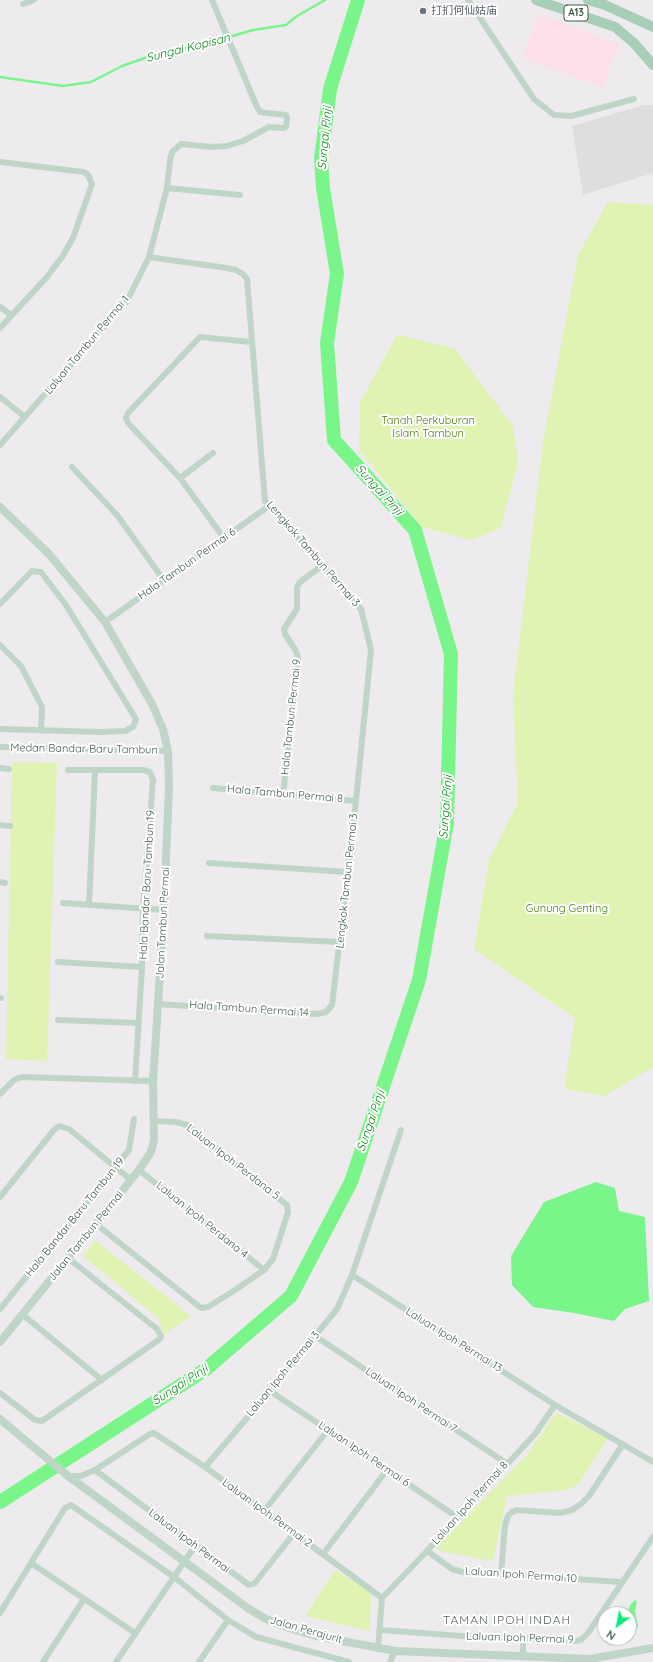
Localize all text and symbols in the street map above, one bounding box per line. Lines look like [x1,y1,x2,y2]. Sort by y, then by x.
place label: 打扪何仙姑庙 [431,4,497,18]
road number: A13 [564,5,588,21]
marker: 打扪何仙姑庙 [418,6,428,16]
water label: Sungai Kopisan [145,31,231,65]
water label: Sungai Pinji [315,106,335,170]
street label: Laluan Tambun Permai 1 [42,293,132,397]
park label: Tanah Perkuburan Islam Tambun [381,414,475,440]
water label: Sungai Pinji [352,462,406,518]
street label: Lengkok Tambun Permai 3 [264,498,362,610]
street label: Hala Tambun Permai 6 [136,525,238,603]
street label: Hala Tambun Permai 9 [278,658,304,776]
street label: Medan Bandar Baru Tambun [10,741,158,757]
water label: Sungai Pinji [437,775,455,839]
street label: Hala Tambun Permai 8 [227,782,343,806]
street label: Hala Bandar Baru Tambun 19 [136,810,158,960]
street label: Lengkok Tambun Permai 3 [333,813,361,949]
street label: Jalan Tambun Permai [153,867,173,979]
park label: Gunung Genting [526,902,608,916]
street label: Hala Tambun Permai 14 [189,998,309,1020]
water label: Sungai Pinji [354,1089,388,1153]
street label: Laluan Ipoh Perdana 5 [184,1122,282,1202]
street label: Hala Bandar Baru Tambun 19 [23,1155,127,1279]
street label: Laluan Ipoh Perdana 4 [153,1179,251,1261]
street label: Jalan Tambun Permai [46,1188,126,1284]
street label: Laluan Ipoh Permai 13 [403,1305,505,1375]
street label: Laluan Ipoh Permai 3 [243,1329,323,1419]
water label: Sungai Pinji [149,1362,211,1408]
street label: Laluan Ipoh Permai 7 [363,1365,459,1435]
street label: Laluan Ipoh Permai 6 [316,1418,412,1490]
street label: Laluan Ipoh Permai 8 [429,1459,511,1547]
street label: Laluan Ipoh Permai 2 [220,1476,314,1550]
street label: Laluan Ipoh Permai [146,1506,232,1576]
street label: Laluan Ipoh Permai 10 [465,1565,577,1585]
north arrow [597,1606,637,1646]
street label: Jalan Perajurit [268,1613,344,1647]
district label: TAMAN IPOH INDAH [443,1613,571,1627]
text: N [604,1627,618,1643]
street label: Laluan Ipoh Permai 9 [466,1630,574,1646]

